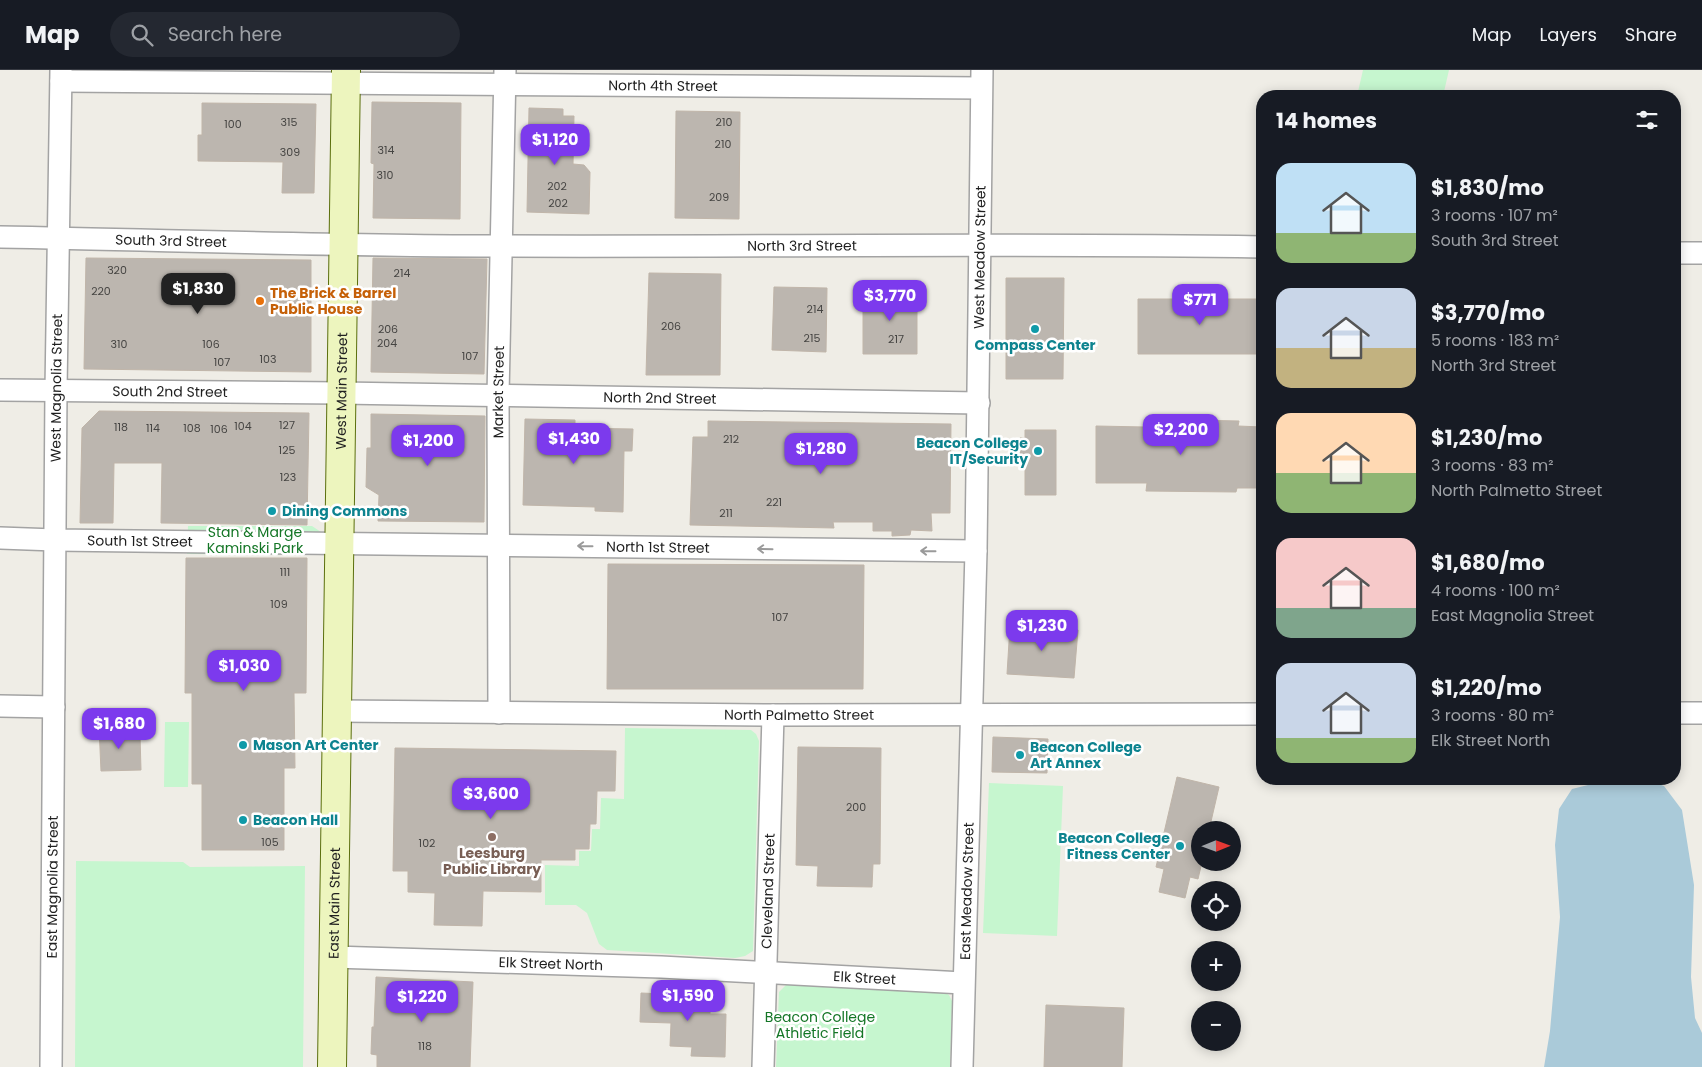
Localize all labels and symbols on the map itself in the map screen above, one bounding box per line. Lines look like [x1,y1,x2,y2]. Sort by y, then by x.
street label: North 4th Street [608,75,718,96]
house number: 315 [281,114,298,130]
house number: 210 [716,114,732,130]
house number: 100 [224,116,242,132]
pin: $1,120 [514,124,596,166]
house number: 210 [715,136,731,152]
house number: 314 [378,142,395,158]
house number: 309 [280,144,300,160]
house number: 310 [377,167,394,183]
house number: 202 [547,178,567,194]
street label: West Meadow Street [969,185,991,329]
house number: 209 [709,189,729,205]
house number: 202 [548,195,568,211]
street label: South 3rd Street [115,229,227,252]
street label: North 3rd Street [747,235,857,256]
house number: 320 [107,262,127,278]
house number: 214 [394,265,410,281]
pin: $1,830 [157,272,239,315]
pin: $3,770 [849,280,931,322]
house number: 220 [91,283,111,299]
place label: The Brick & Barrel Public House [270,283,396,319]
pin: $771 [1170,284,1230,326]
marker: The Brick & Barrel Public House [254,295,266,307]
house number: 214 [807,301,823,317]
street label: West Magnolia Street [45,314,67,462]
house number: 206 [661,318,681,334]
house number: 206 [378,321,398,337]
marker: Compass Center [1029,323,1041,335]
house number: 215 [804,330,820,346]
house number: 217 [888,331,904,347]
street label: West Main Street [331,332,352,450]
house number: 204 [377,335,397,351]
place label: Compass Center [974,335,1096,355]
house number: 310 [111,336,128,352]
house number: 106 [202,336,220,352]
street label: Market Street [488,346,509,438]
house number: 107 [462,348,478,364]
house number: 103 [260,351,276,367]
house number: 107 [214,354,230,370]
street label: South 2nd Street [112,381,228,402]
street label: North 2nd Street [603,387,717,409]
pin: $2,200 [1140,414,1222,456]
house number: 127 [279,417,295,433]
house number: 104 [234,418,252,434]
house number: 118 [114,419,128,435]
house number: 114 [146,420,160,436]
house number: 108 [183,420,201,436]
house number: 106 [210,421,228,437]
pin: $1,430 [533,422,615,465]
pin: $1,200 [387,424,469,467]
house number: 212 [723,431,739,447]
pin: $1,280 [780,432,862,475]
place label: Beacon College IT/Security [916,433,1028,469]
house number: 125 [279,442,295,458]
marker: Beacon College IT/Security [1032,445,1044,457]
house number: 123 [280,469,296,485]
house number: 221 [766,494,782,510]
place label: Dining Commons [282,501,407,521]
marker: Dining Commons [266,505,278,517]
house number: 211 [719,505,733,521]
park label: Stan & Marge Kaminski Park [207,522,304,558]
street label: South 1st Street [87,530,193,552]
street label: North 1st Street [606,537,710,558]
one-way arrow [577,541,594,551]
one-way arrow [757,544,773,553]
one-way arrow [920,546,936,556]
house number: 111 [280,564,290,580]
house number: 109 [270,596,288,612]
house number: 107 [772,609,788,625]
pin: $1,230 [1001,610,1083,652]
pin: $1,030 [203,650,285,692]
street label: North Palmetto Street [724,705,874,725]
pin: $1,680 [78,708,160,750]
place label: Mason Art Center [253,735,378,755]
place label: Beacon College Art Annex [1030,737,1142,773]
marker: Mason Art Center [237,739,249,751]
marker: Beacon College Art Annex [1014,749,1026,761]
pin: $3,600 [450,778,532,820]
house number: 200 [846,799,866,815]
place label: Beacon Hall [253,810,338,830]
marker: Beacon Hall [237,814,249,826]
street label: East Magnolia Street [42,815,63,959]
north arrow [1191,821,1241,871]
street label: East Meadow Street [955,822,979,960]
place label: Beacon College Fitness Center [1058,828,1170,864]
marker: Leesburg Public Library [486,831,498,843]
street label: Cleveland Street [756,833,780,949]
house number: 105 [261,834,279,850]
house number: 102 [419,835,435,851]
marker: Beacon College Fitness Center [1174,840,1186,852]
place label: Leesburg Public Library [443,843,541,879]
street label: East Main Street [324,847,345,959]
street label: Elk Street North [498,952,603,975]
street label: Elk Street [833,966,896,989]
pin: $1,220 [381,980,463,1023]
pin: $1,590 [647,980,729,1022]
park label: Beacon College Athletic Field [765,1007,875,1043]
house number: 118 [418,1038,432,1054]

